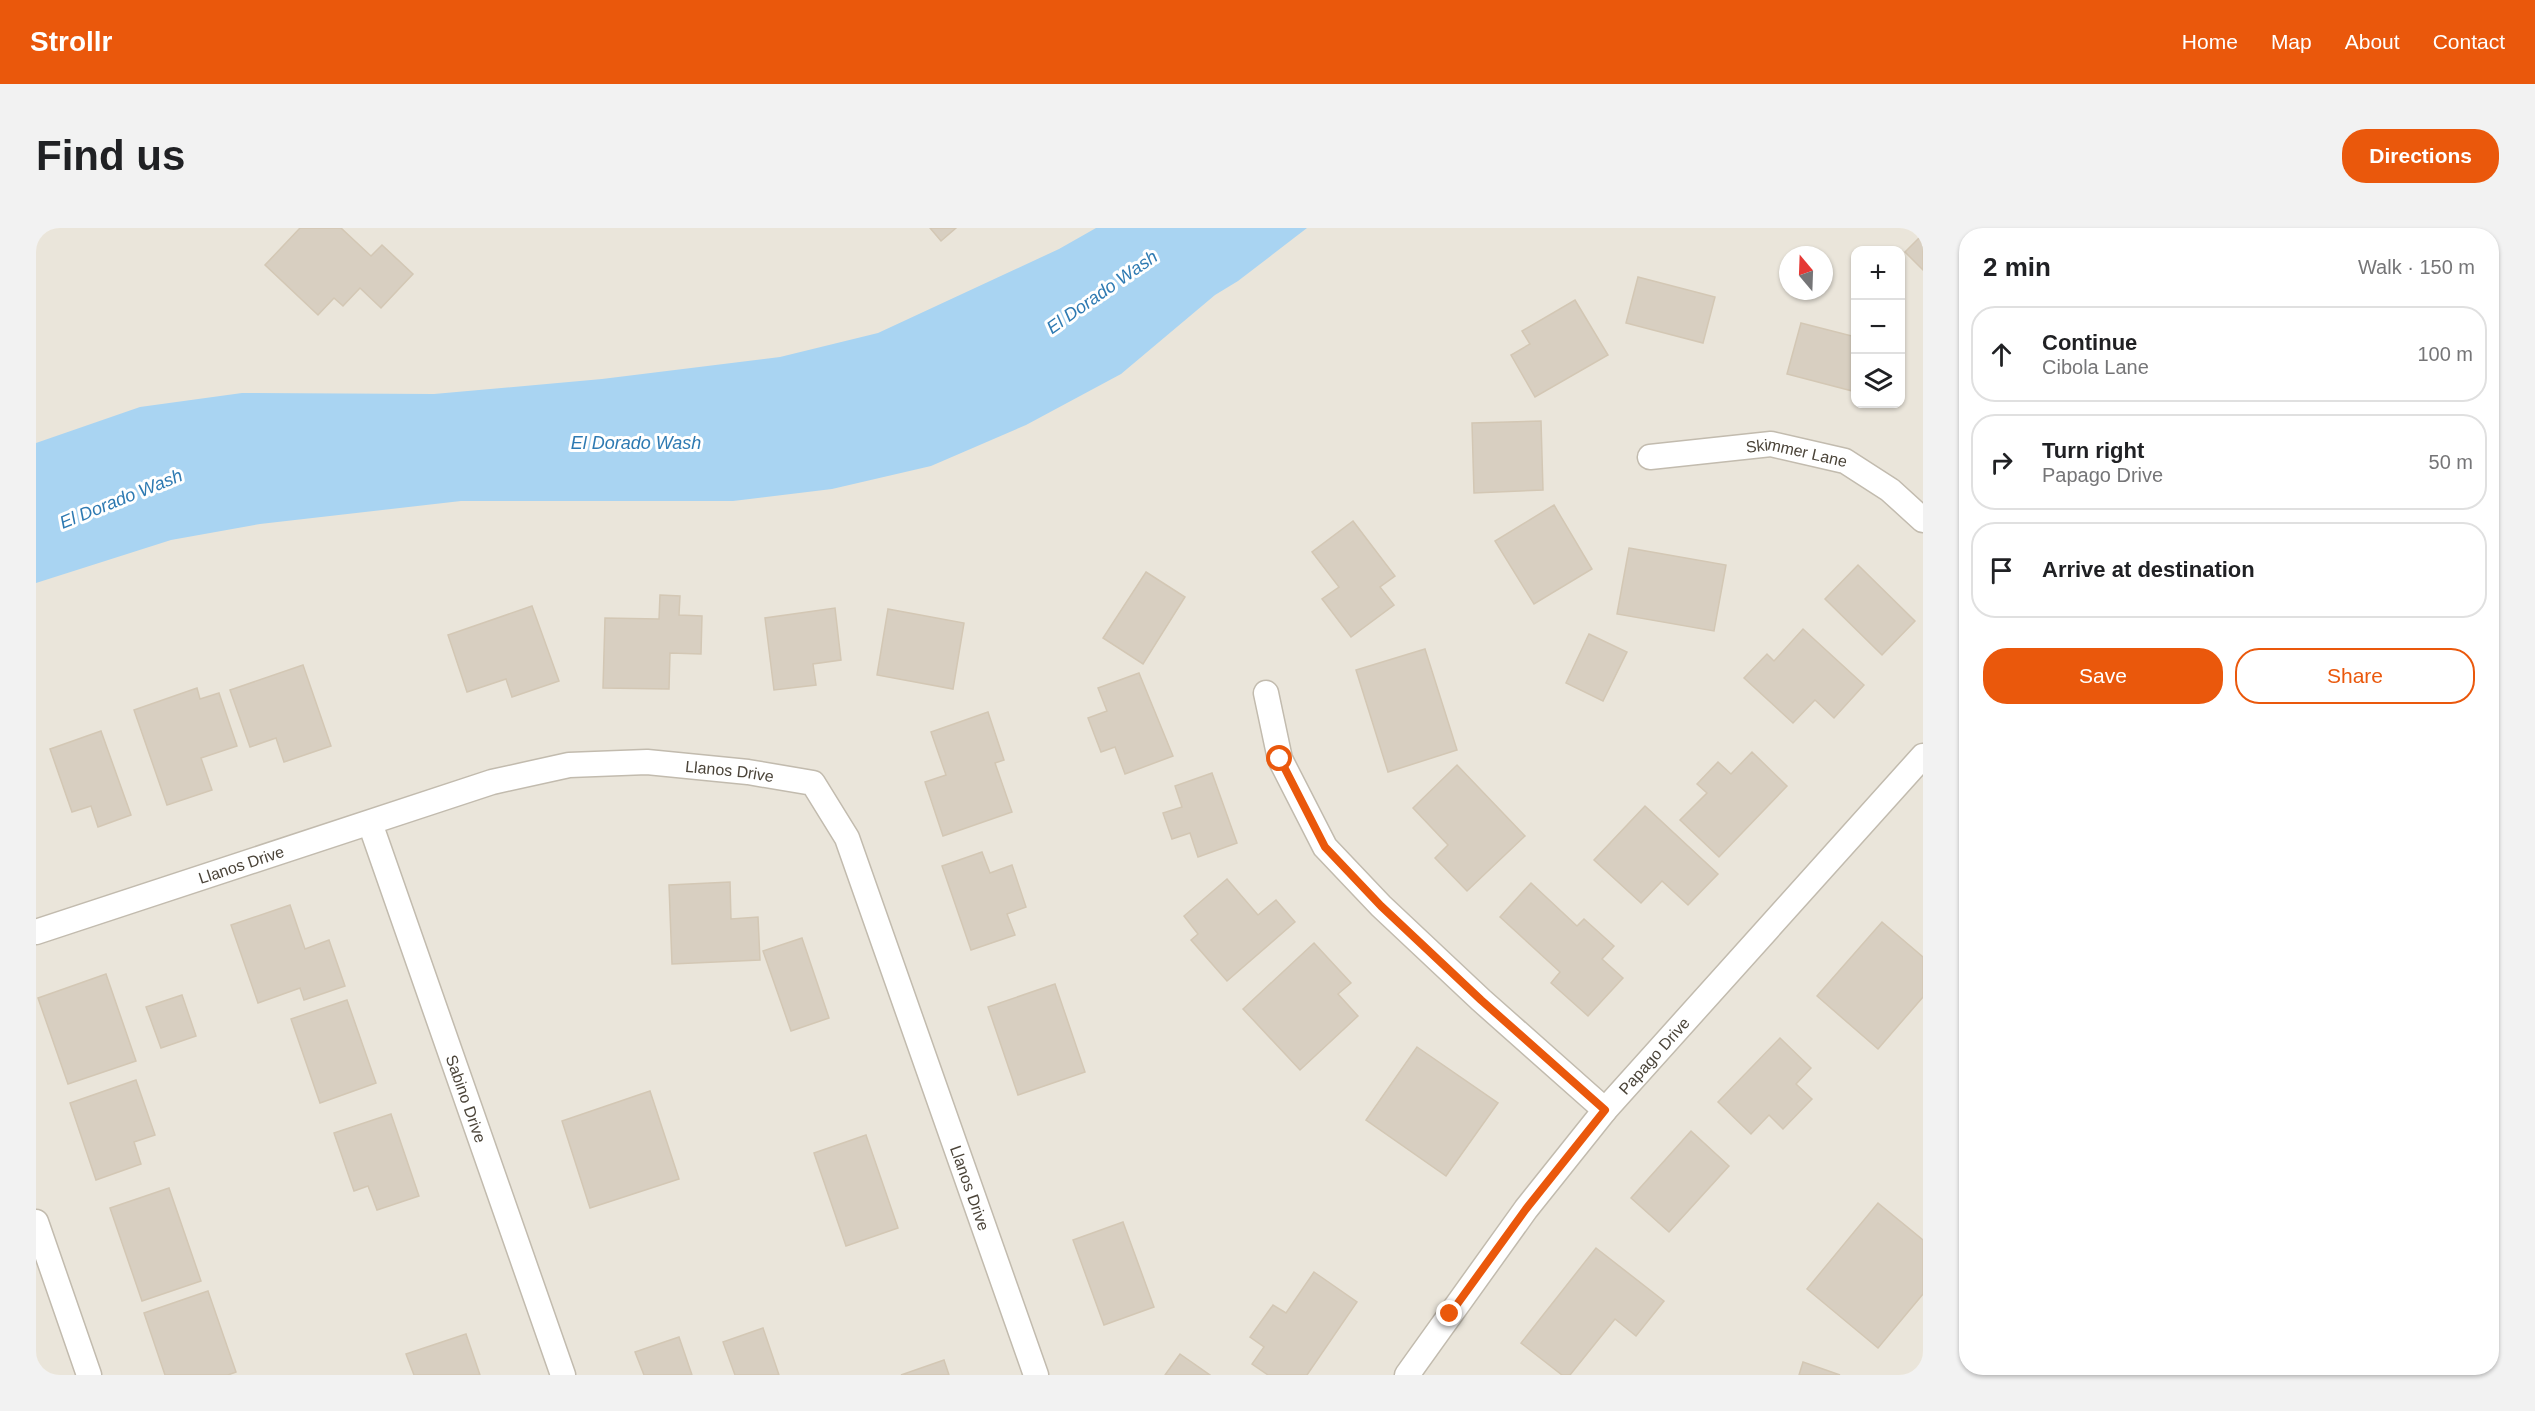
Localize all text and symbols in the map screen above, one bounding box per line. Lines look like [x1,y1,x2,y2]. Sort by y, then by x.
text: Strollr [30,26,112,57]
text: Home [2182,30,2238,53]
text: Map [2271,30,2312,53]
text: About [2345,30,2400,53]
text: Contact [2433,30,2505,53]
button: Directions [2342,129,2499,183]
text: Find us [36,132,185,179]
water label: El Dorado Wash [1043,246,1161,338]
north arrow [1779,246,1833,300]
map controls [1851,246,1905,408]
button: + [1851,246,1905,300]
text: 2 min [1983,252,2051,282]
text: Walk · 150 m [2358,256,2475,278]
button: − [1851,300,1905,354]
text: Continue [2042,330,2137,355]
icon: ahead [1985,338,2018,371]
text: 100 m [2417,343,2473,365]
button: layers [1851,354,1905,408]
text: Cibola Lane [2042,356,2149,378]
water label: El Dorado Wash [571,433,701,453]
street label: Skimmer Lane [1745,435,1849,470]
text: Turn right [2042,438,2144,463]
icon: right [1985,446,2018,479]
text: 50 m [2429,451,2473,473]
text: Papago Drive [2042,464,2163,486]
water label: El Dorado Wash [57,465,185,533]
icon: arrive [1985,554,2018,587]
text: Arrive at destination [2042,557,2255,582]
button: Save [1983,648,2223,704]
button: Share [2235,648,2475,704]
route start [1266,745,1292,771]
street label: Llanos Drive [685,757,775,785]
street label: Llanos Drive [196,842,286,886]
street label: Papago Drive [1615,1014,1693,1097]
street label: Sabino Drive [443,1053,490,1145]
street label: Llanos Drive [947,1143,993,1233]
route end [1436,1300,1462,1326]

